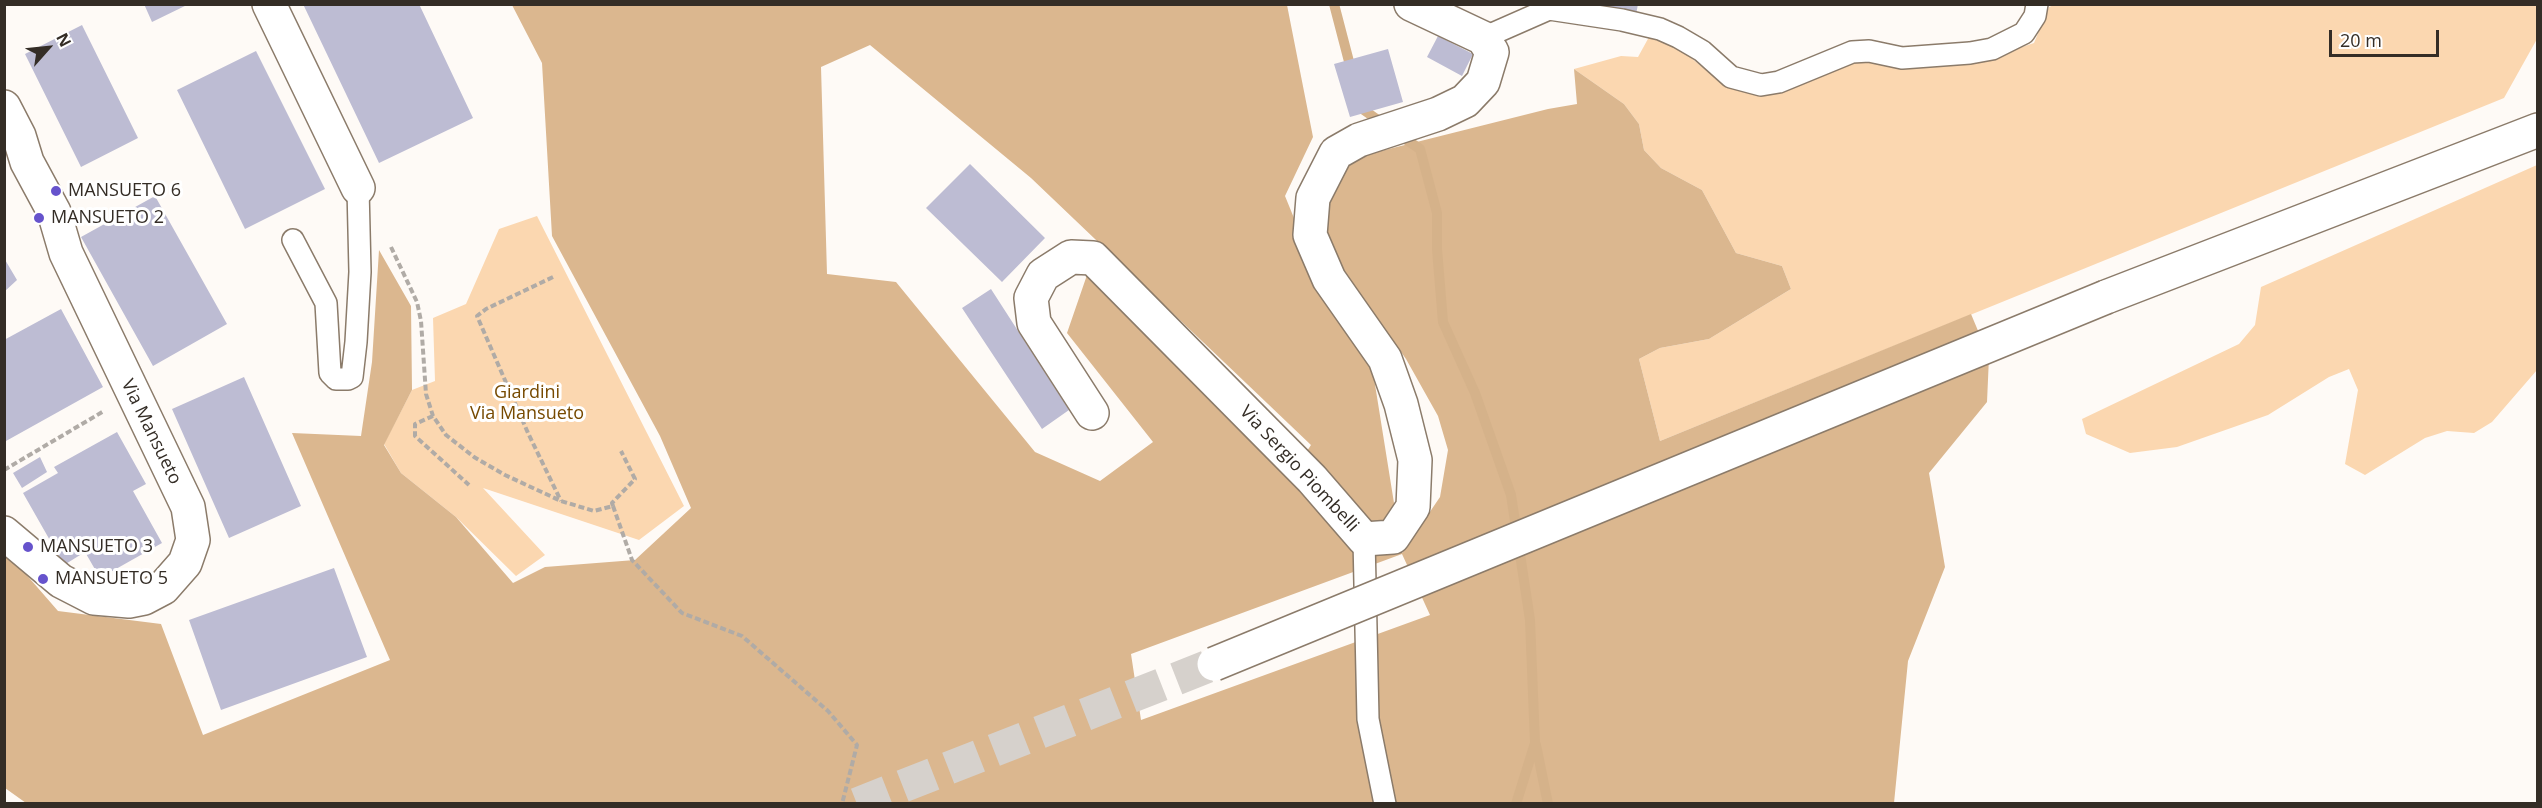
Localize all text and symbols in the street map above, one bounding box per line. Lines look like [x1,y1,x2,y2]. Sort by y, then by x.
north arrow [18,18,78,78]
scale bar [2332,18,2442,56]
text: 20 m [2340,28,2382,52]
text: N [51,29,77,51]
place label: MANSUETO 6 [68,180,181,202]
marker: MANSUETO 6 [49,184,63,198]
place label: MANSUETO 2 [51,207,164,229]
marker: MANSUETO 2 [32,211,46,225]
street label: Via Mansueto [116,376,186,488]
park label: Giardini Via Mansueto [470,382,584,424]
street label: Via Sergio Piombelli [1235,401,1363,537]
place label: MANSUETO 3 [40,536,153,558]
marker: MANSUETO 3 [21,540,35,554]
place label: MANSUETO 5 [55,568,168,590]
marker: MANSUETO 5 [36,572,50,586]

